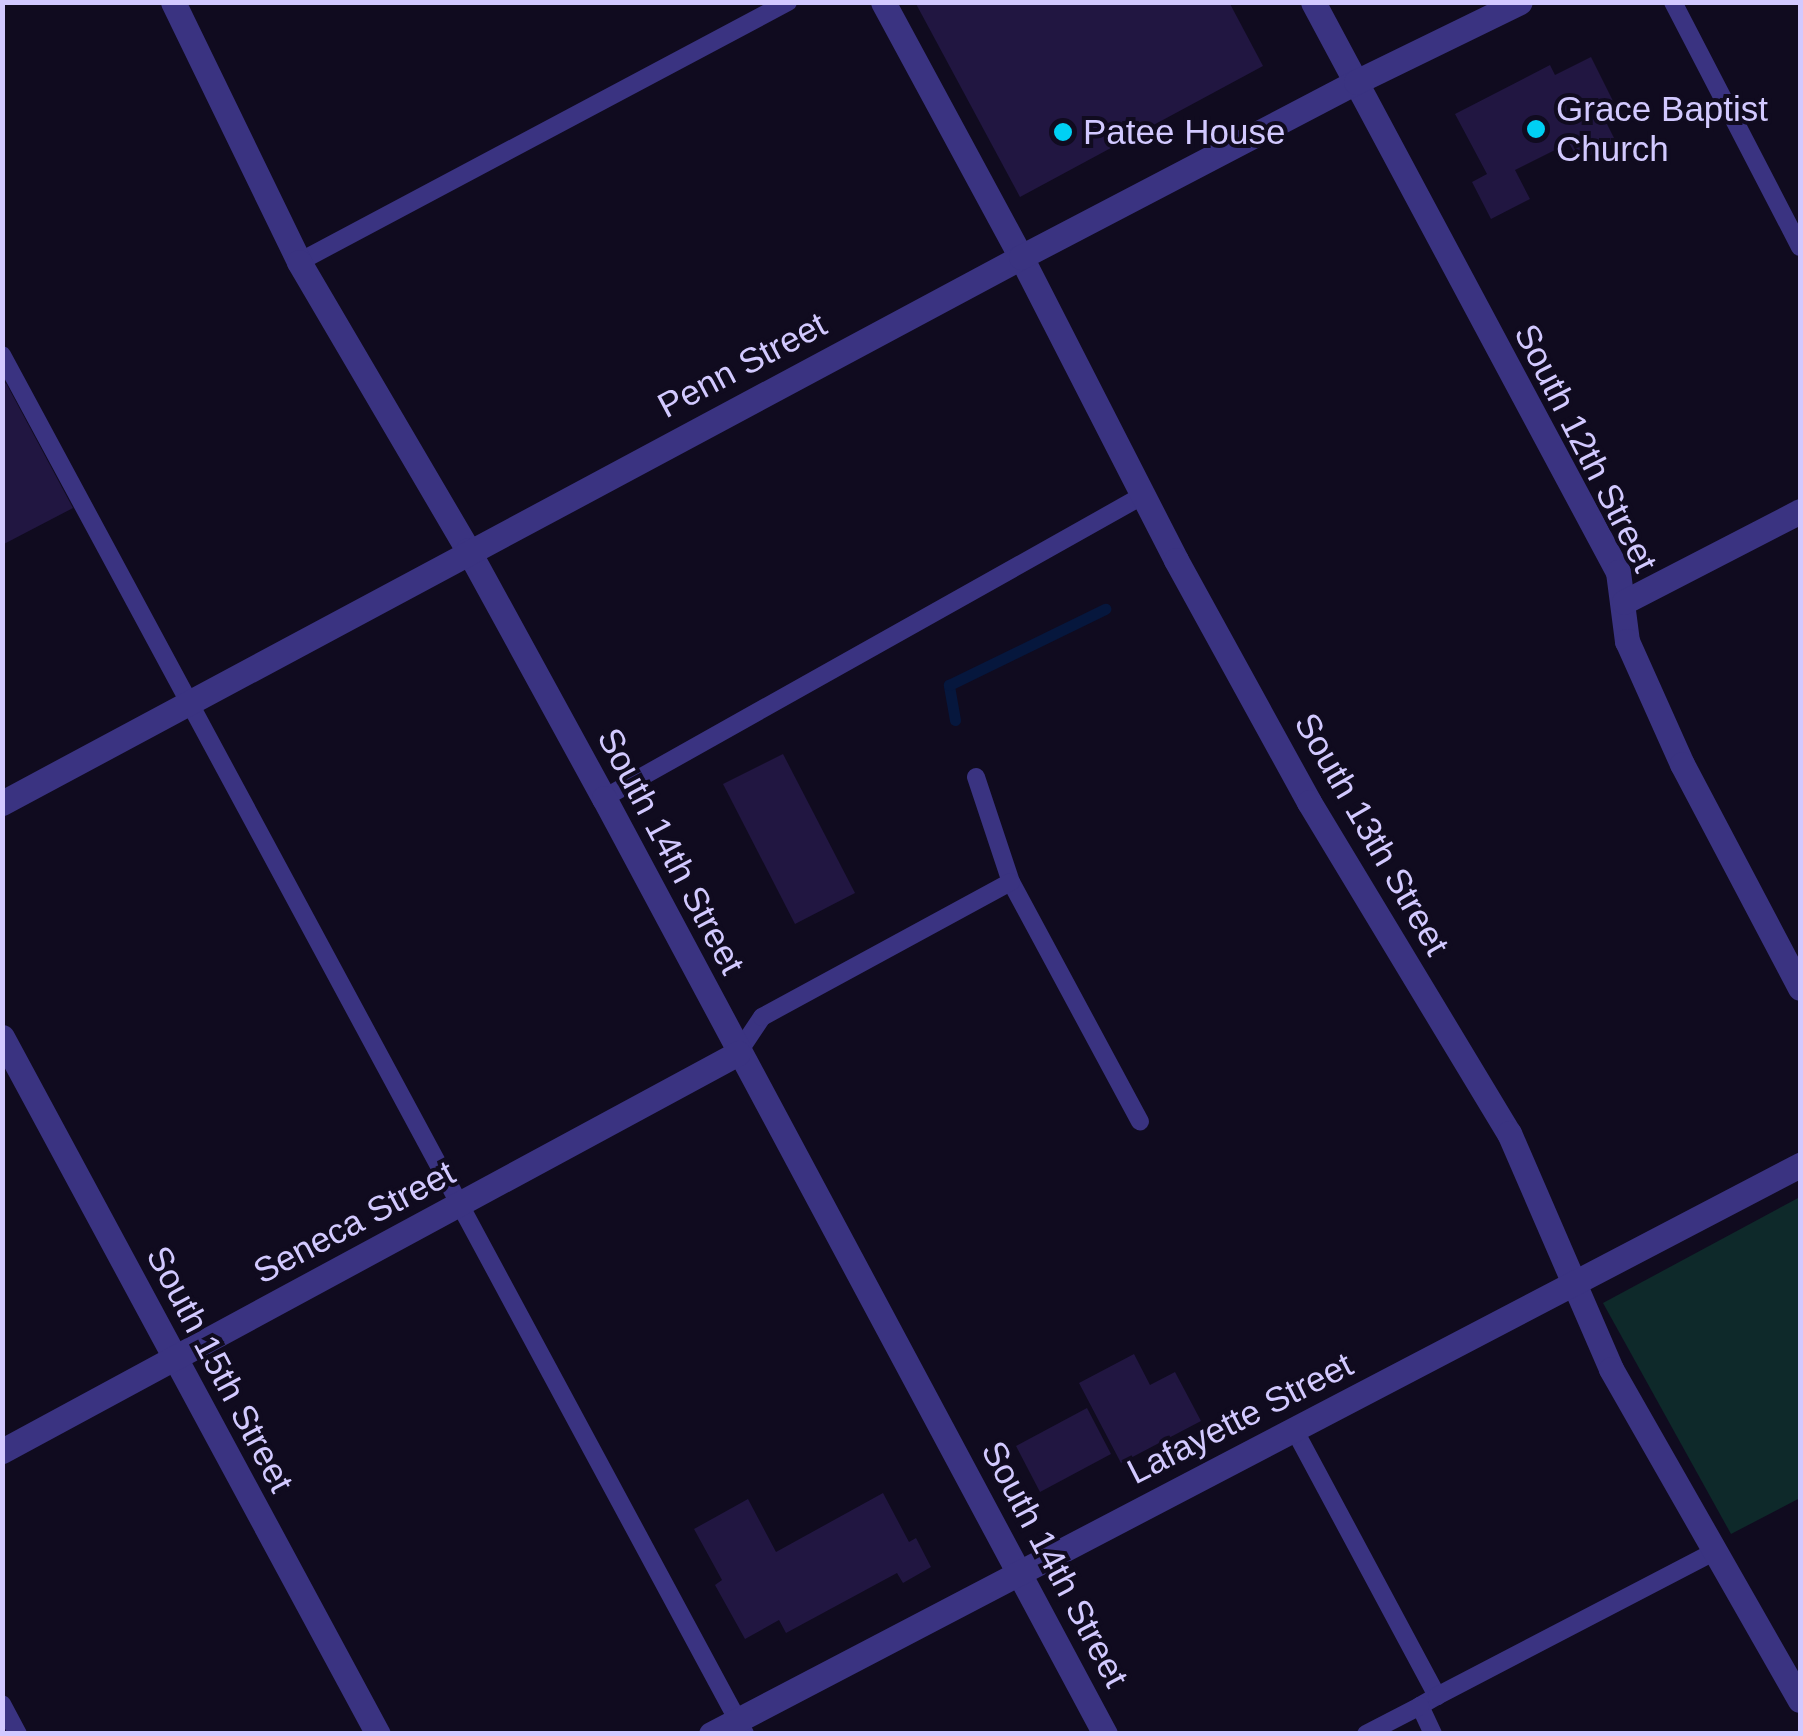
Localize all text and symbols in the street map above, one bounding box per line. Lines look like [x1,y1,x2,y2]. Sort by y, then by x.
place label: Grace Baptist Church [1556,88,1768,170]
place label: Patee House [1083,111,1285,153]
marker: Grace Baptist Church [1525,118,1547,140]
marker: Patee House [1052,121,1074,143]
street label: Penn Street [651,303,833,427]
street label: South 12th Street [1505,317,1667,579]
street label: South 13th Street [1286,706,1458,962]
street label: South 14th Street [589,721,753,981]
street label: Seneca Street [246,1151,462,1293]
street label: South 15th Street [138,1239,302,1499]
street label: Lafayette Street [1120,1343,1360,1493]
street label: South 14th Street [973,1434,1137,1694]

